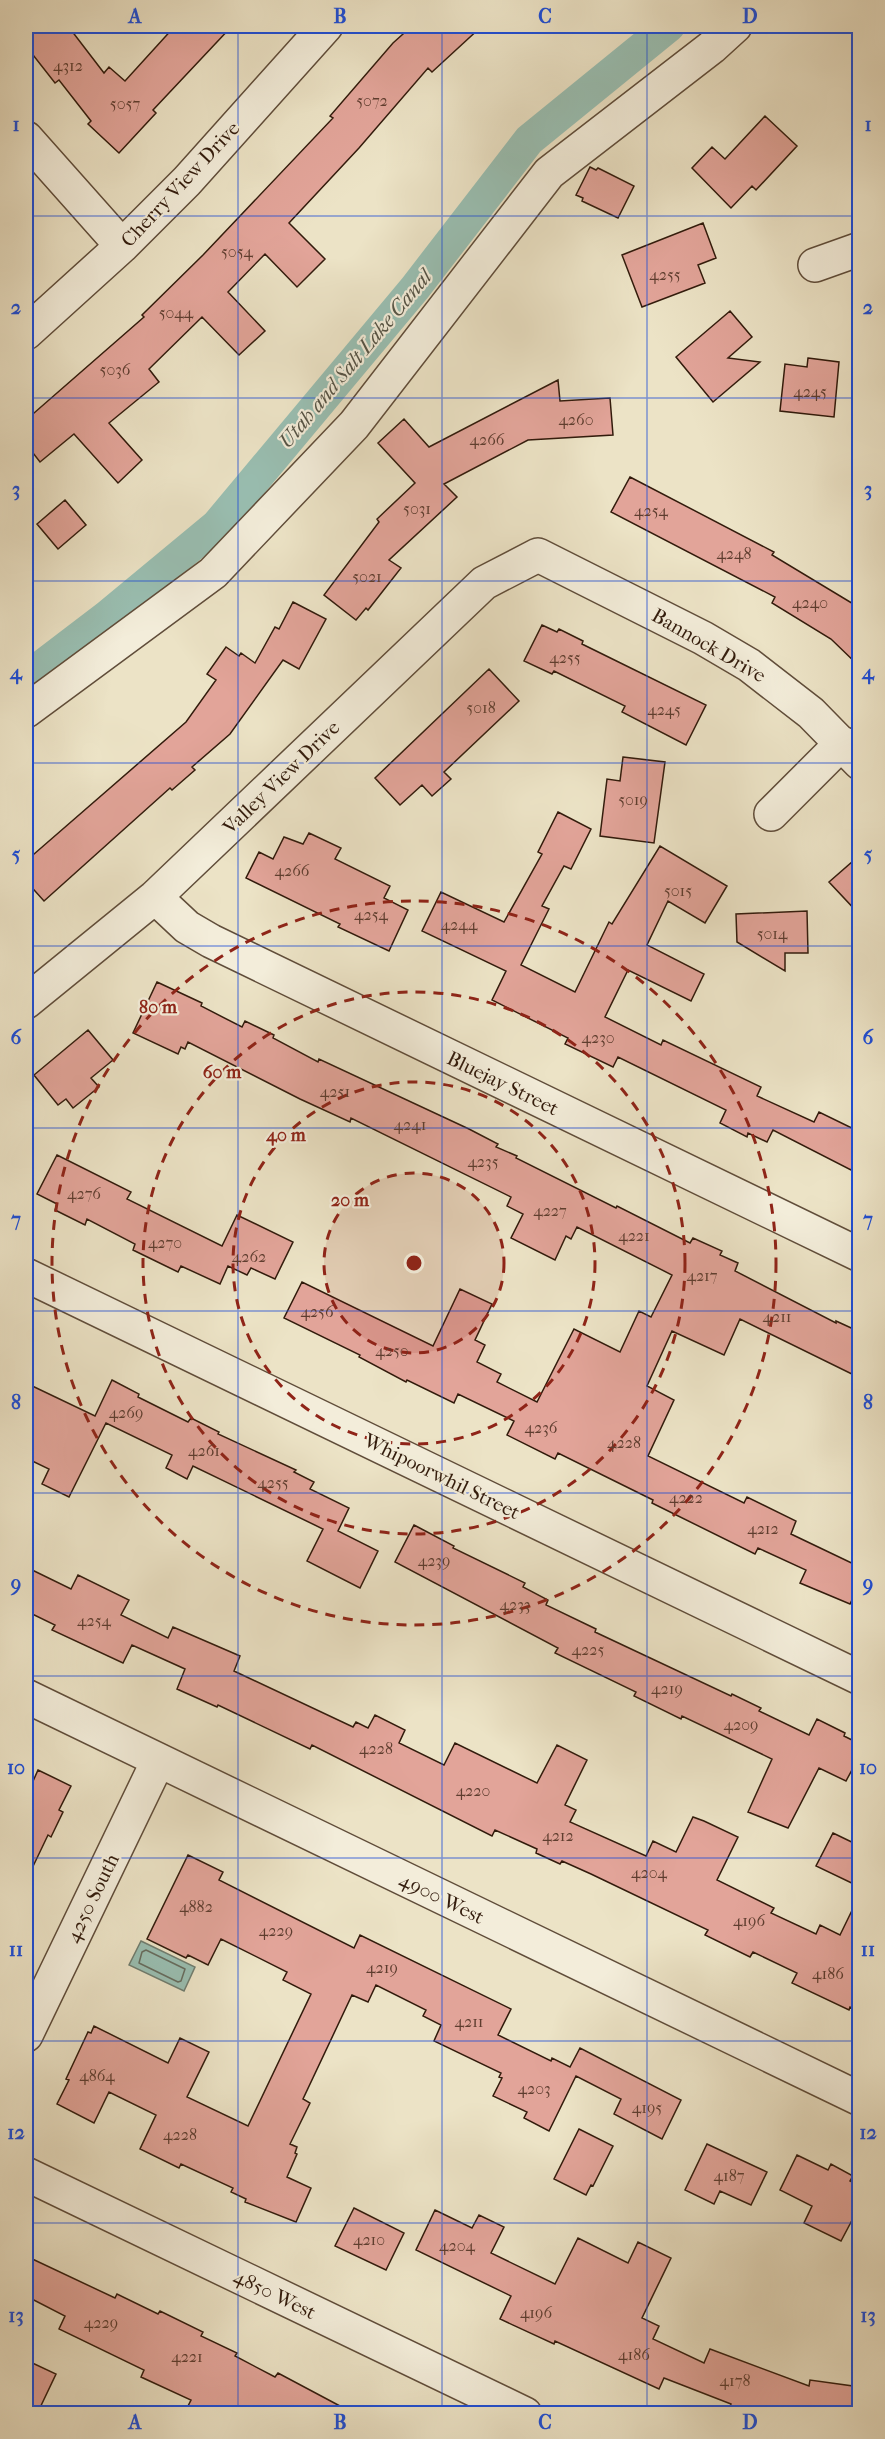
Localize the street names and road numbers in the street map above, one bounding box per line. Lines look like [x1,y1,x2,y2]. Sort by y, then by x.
street label: Cherry View Drive [116,117,244,252]
street label: Bannock Drive [648,604,770,687]
street label: Valley View Drive [218,716,344,839]
street label: Bluejay Street [443,1047,562,1120]
street label: Whipoorwhil Street [359,1428,524,1524]
street label: 4250 South [61,1849,124,1946]
street label: 4900 West [396,1868,488,1929]
street label: 4850 West [230,2265,320,2324]

